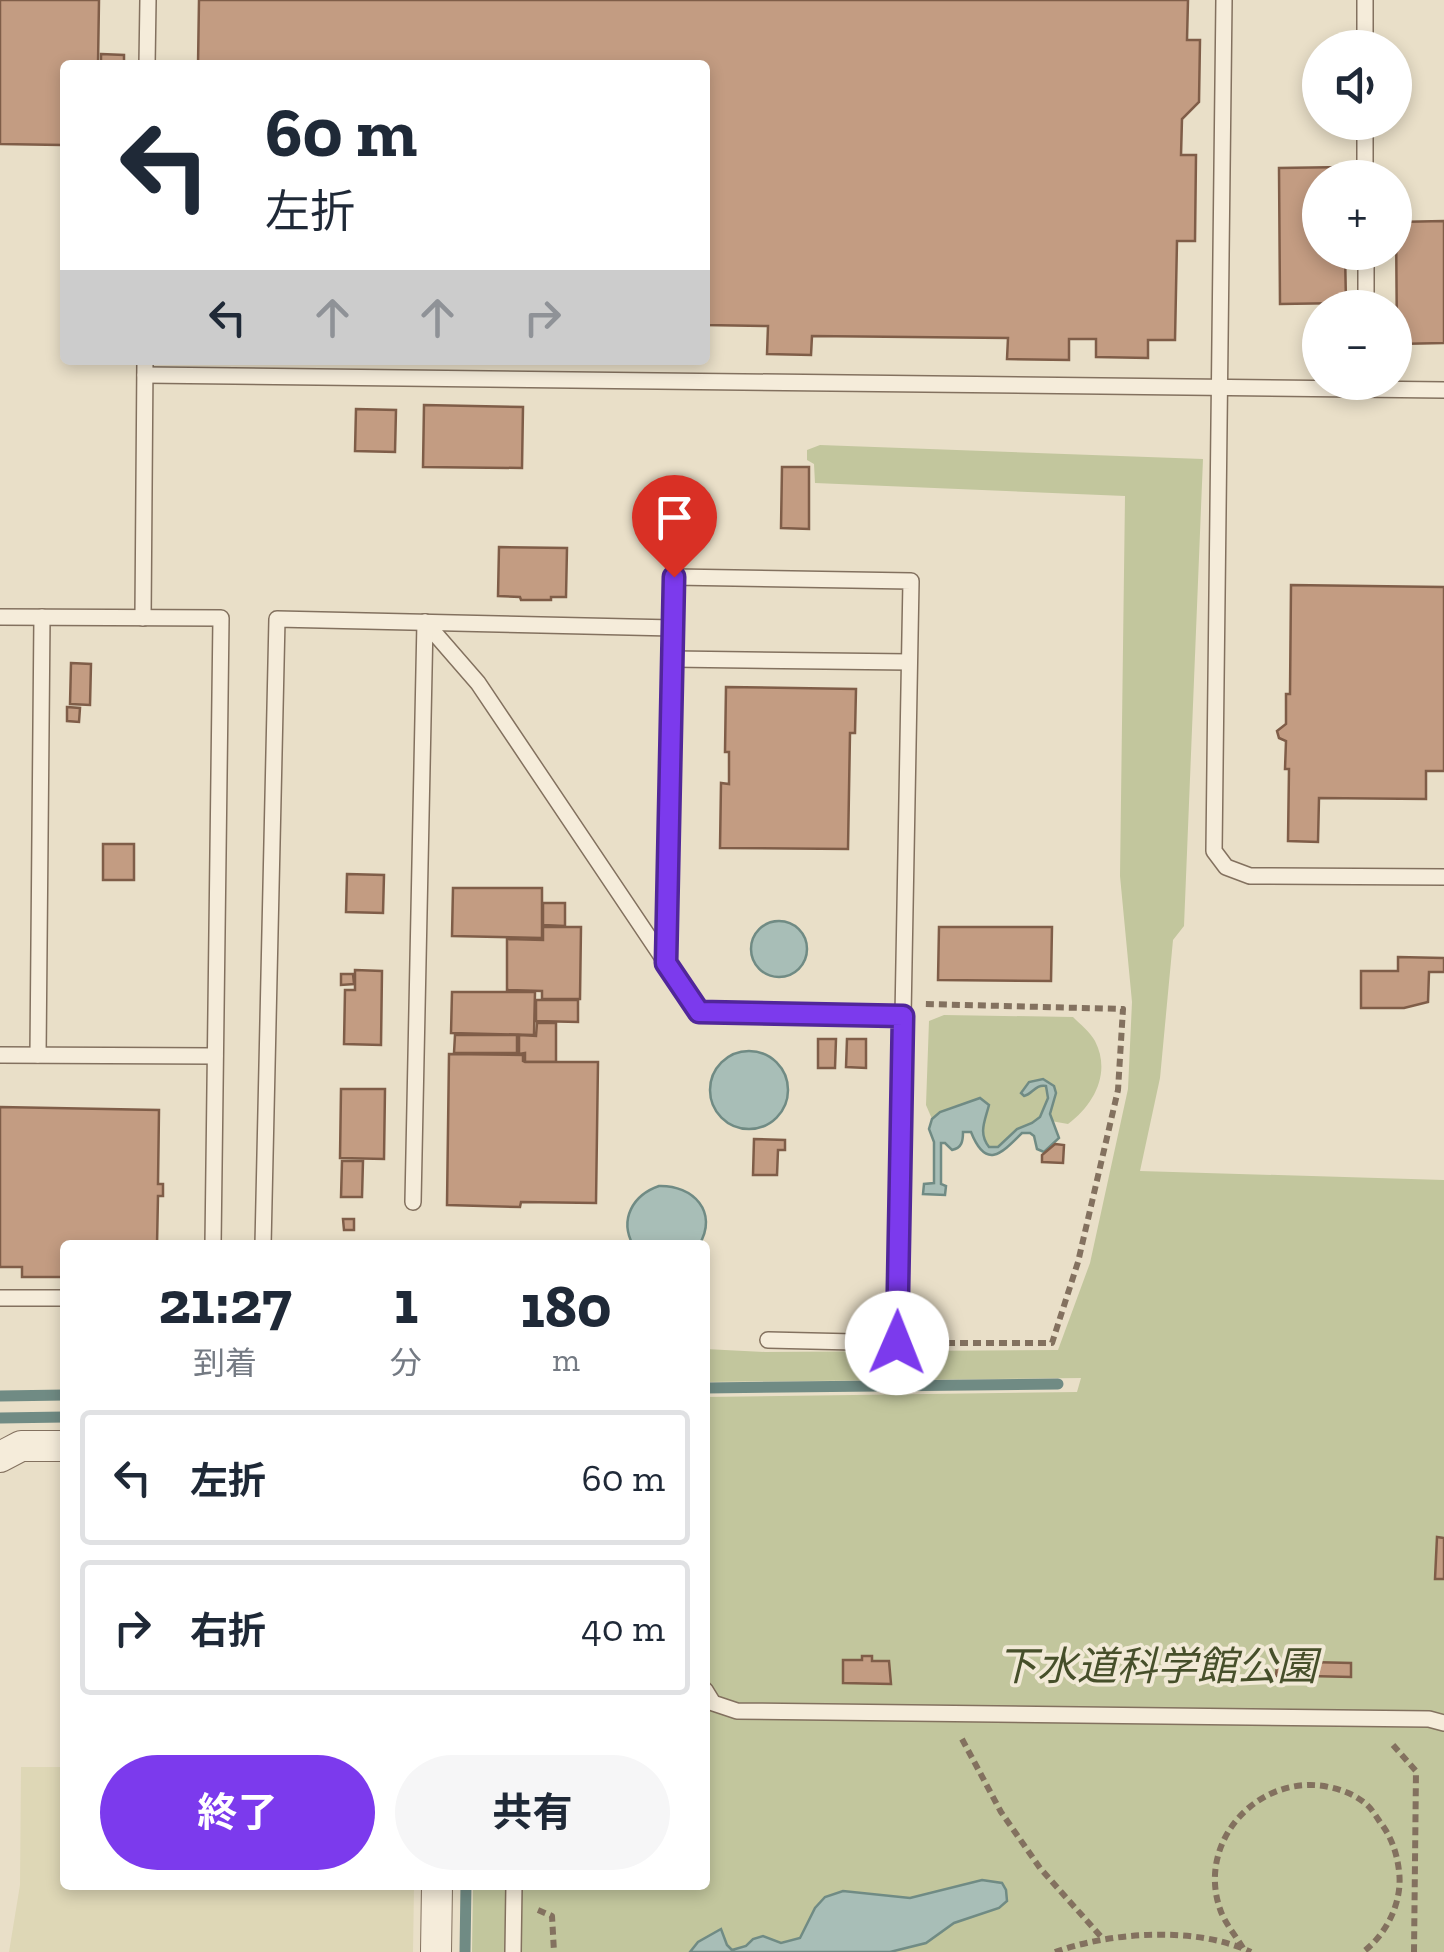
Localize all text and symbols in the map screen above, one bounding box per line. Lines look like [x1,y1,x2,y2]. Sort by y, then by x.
map controls [1302,30,1412,400]
button: sound [1302,30,1412,140]
text: 60 m [265,90,417,174]
icon: left [100,100,230,230]
button: + [1302,160,1412,270]
text: 左折 [265,185,355,239]
icon: left [200,290,255,345]
icon: ahead [305,290,360,345]
icon: ahead [410,290,465,345]
icon: right [515,290,570,345]
button: − [1302,290,1412,400]
pin [632,475,717,578]
icon: arrive [647,490,702,545]
text: 21:27 [158,1266,292,1338]
text: 1 [394,1266,418,1338]
text: 180 [520,1270,612,1342]
position arrow [845,1291,949,1395]
text: m [552,1341,580,1379]
text: 到着 [193,1344,257,1382]
text: 分 [390,1344,422,1382]
icon: left [105,1450,160,1505]
text: 60 m [582,1455,665,1501]
text: 左折 [190,1458,266,1504]
icon: right [105,1600,160,1655]
text: 40 m [581,1605,665,1651]
text: 右折 [190,1608,266,1654]
park label: 下水道科学館公園 [997,1642,1322,1690]
button: 終了 [100,1755,375,1870]
button: 共有 [395,1755,670,1870]

